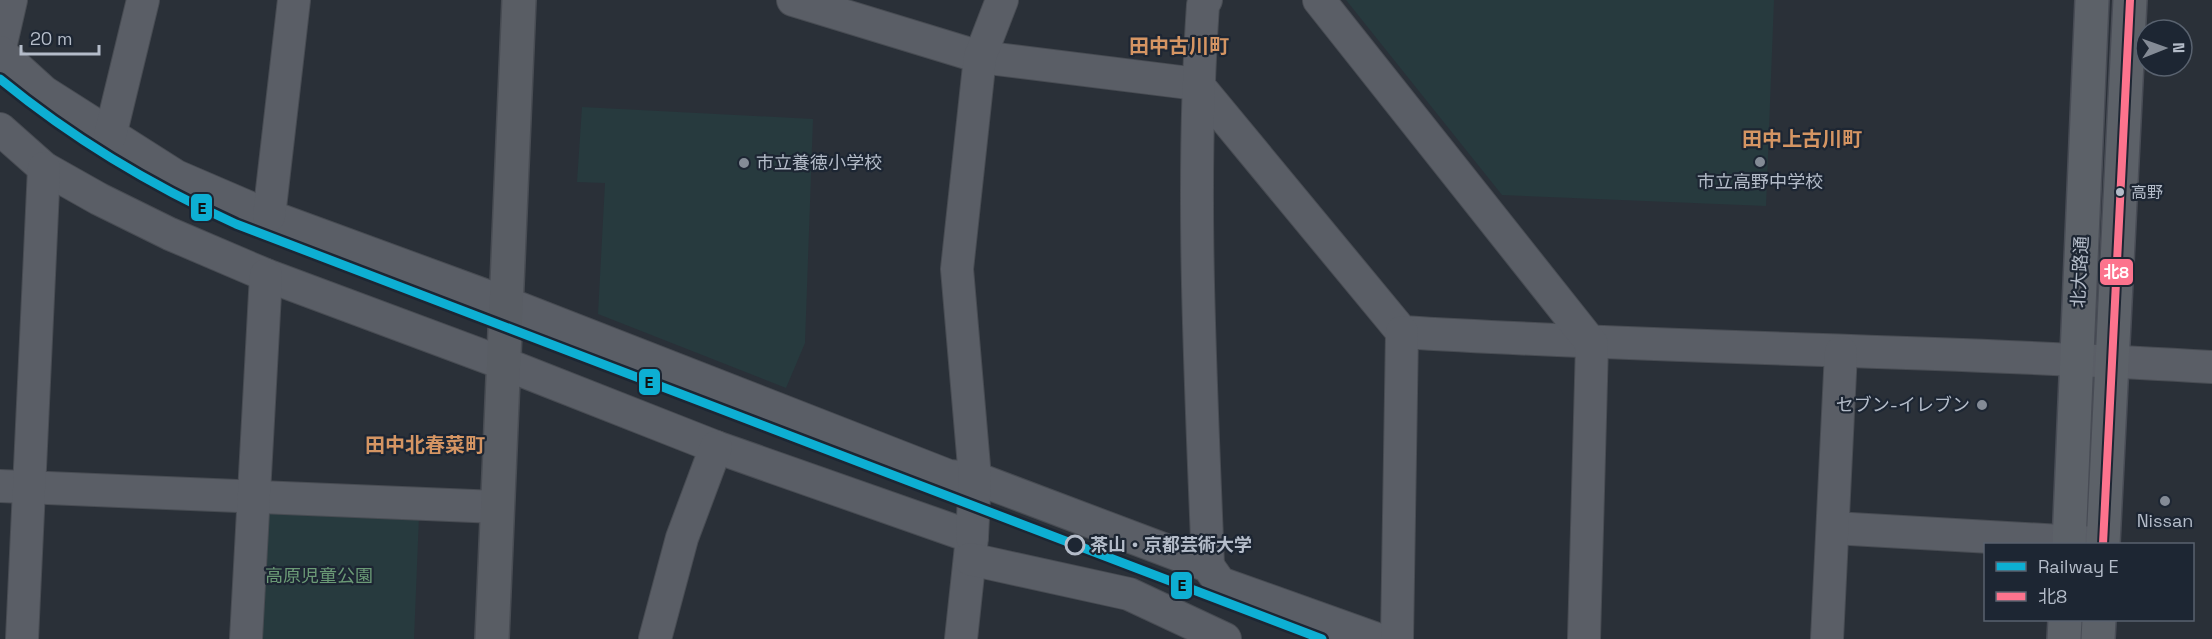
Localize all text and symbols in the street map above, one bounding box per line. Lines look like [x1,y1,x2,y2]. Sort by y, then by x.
scale bar [21,18,99,56]
north arrow [2134,18,2194,78]
text: 20 m [30,27,73,50]
district label: 田中古川町 [1129,33,1229,59]
text: N [2168,42,2189,53]
district label: 田中上古川町 [1742,126,1862,152]
place label: 市立養徳小学校 [756,151,882,174]
marker: 市立高野中学校 [1753,155,1767,169]
marker: 市立養徳小学校 [737,156,751,170]
place label: 市立高野中学校 [1697,170,1823,193]
place label: 高野 [2131,182,2163,203]
marker: 高野 [2114,186,2126,198]
line badge: E [190,193,213,222]
text: E [198,198,207,219]
street label: 北大路通 [2066,235,2093,309]
line badge: 北8 [2099,258,2134,286]
text: 北8 [2103,262,2129,283]
line badge: E [638,368,661,396]
text: E [645,372,654,393]
place label: セブン-イレブン [1836,393,1970,416]
marker: セブン-イレブン [1975,398,1989,412]
district label: 田中北春菜町 [365,432,485,458]
marker: Nissan [2158,494,2172,508]
place label: Nissan [2137,509,2193,532]
place label: 茶山・京都芸術大学 [1090,533,1252,556]
marker: 茶山・京都芸術大学 [1065,535,1085,555]
legend [1984,543,2194,621]
text: Railway E [2038,555,2119,578]
park label: 高原児童公園 [265,564,373,587]
line badge: E [1170,571,1193,600]
text: E [1178,575,1187,596]
text: 北8 [2038,585,2067,608]

